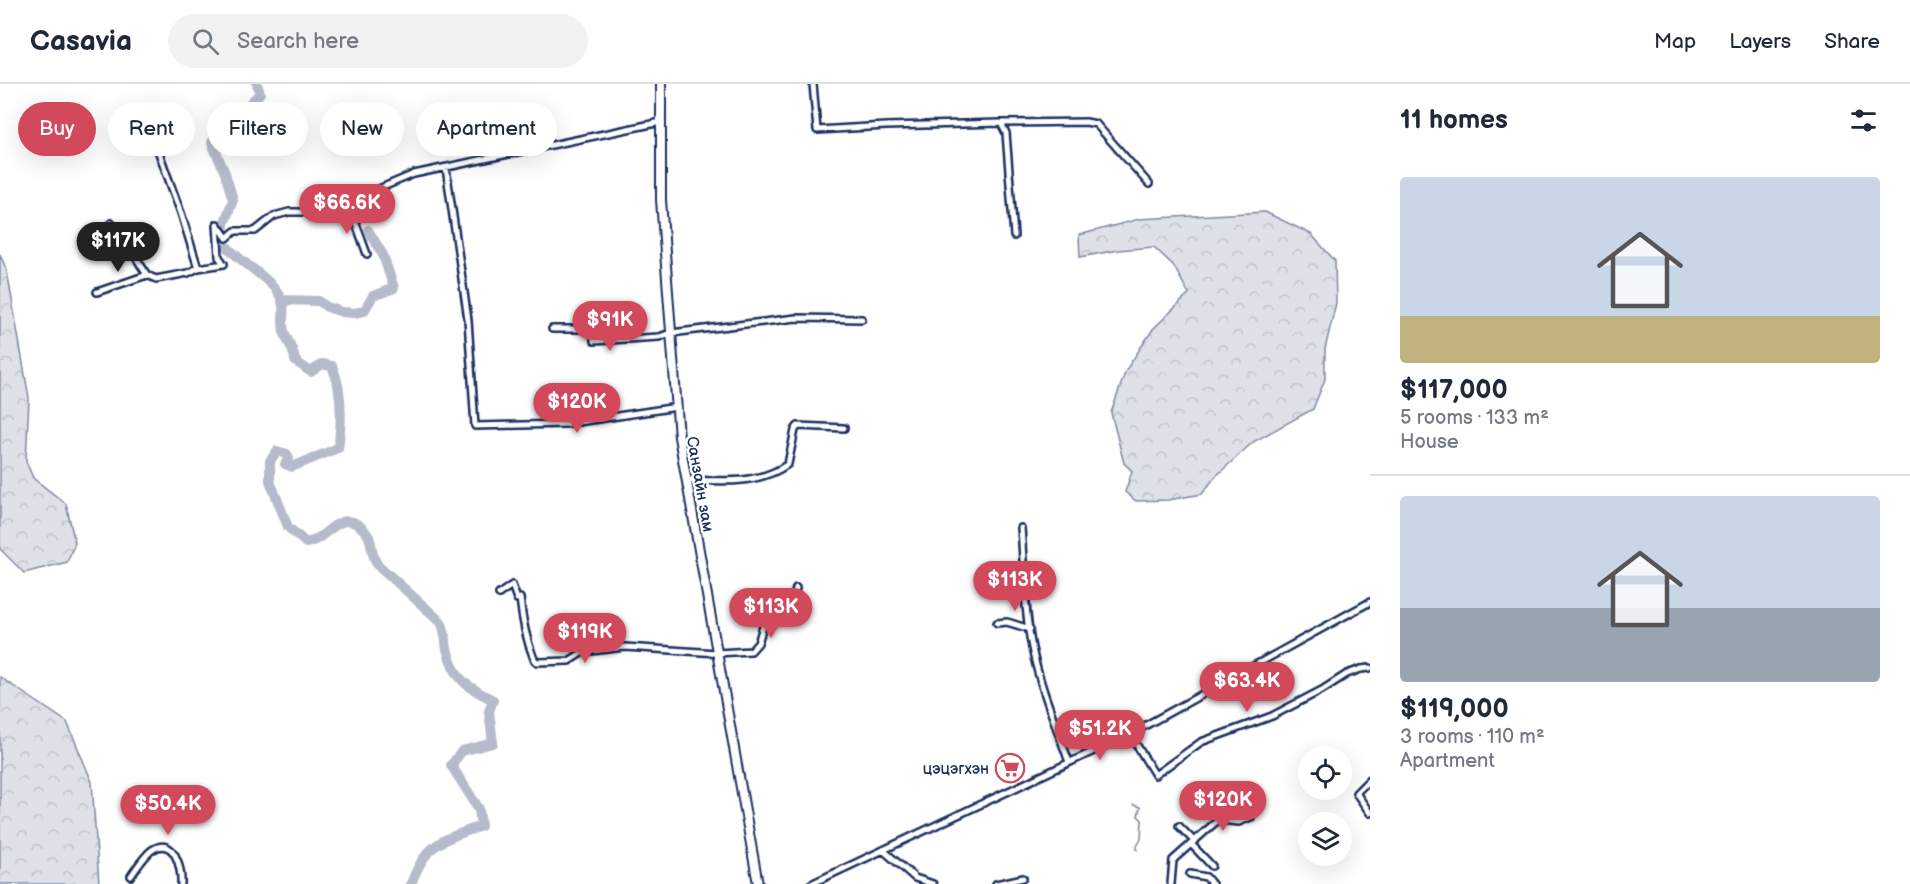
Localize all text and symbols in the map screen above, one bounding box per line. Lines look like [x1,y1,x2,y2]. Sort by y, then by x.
search box [168,14,588,68]
text: Casavia [30,25,132,58]
icon: search [189,25,222,58]
text: Search here [237,28,359,55]
text: Map [1654,29,1696,54]
text: Layers [1729,29,1791,54]
text: Share [1824,29,1880,54]
chip: Buy [18,102,96,156]
chip: Rent [108,102,195,156]
chip: Filters [207,102,308,156]
chip: New [320,102,404,156]
chip: Apartment [416,102,557,156]
icon: filters [1847,104,1880,137]
text: 11 homes [1400,105,1508,136]
pin: $66.6K [298,184,396,235]
text: $66.6K [313,191,381,215]
icon: home [1586,216,1694,324]
pin: $117K [76,222,160,273]
text: $117K [91,229,145,253]
pin: $91K [574,301,646,352]
text: $91K [587,308,633,332]
text: $117,000 [1400,375,1508,406]
pin: $120K [535,383,619,434]
text: $120K [547,390,607,414]
text: 5 rooms · 133 m² [1400,406,1549,430]
text: House [1400,430,1459,454]
street label: Санзайн зам [682,435,717,534]
icon: home [1586,535,1694,643]
pin: $113K [973,561,1057,612]
text: $113K [987,568,1043,592]
pin: $113K [729,588,813,639]
text: $113K [743,595,799,619]
pin: $119K [543,613,627,664]
text: $119K [557,620,613,644]
pin: $63.4K [1198,662,1296,713]
text: $63.4K [1214,669,1280,693]
text: $119,000 [1400,694,1509,725]
pin: $51.2K [1051,710,1149,761]
text: $51.2K [1068,717,1132,741]
text: 3 rooms · 110 m² [1400,725,1545,749]
map controls [1298,746,1352,866]
button: locate [1298,746,1352,800]
text: Apartment [1400,749,1495,773]
supermarket icon: цэцэгхэн [994,752,1026,784]
place label: цэцэгхэн [923,760,989,779]
pin: $120K [1181,781,1265,832]
pin: $50.4K [119,785,217,836]
text: $120K [1193,788,1253,812]
text: $50.4K [135,792,201,816]
button: layers [1298,812,1352,866]

